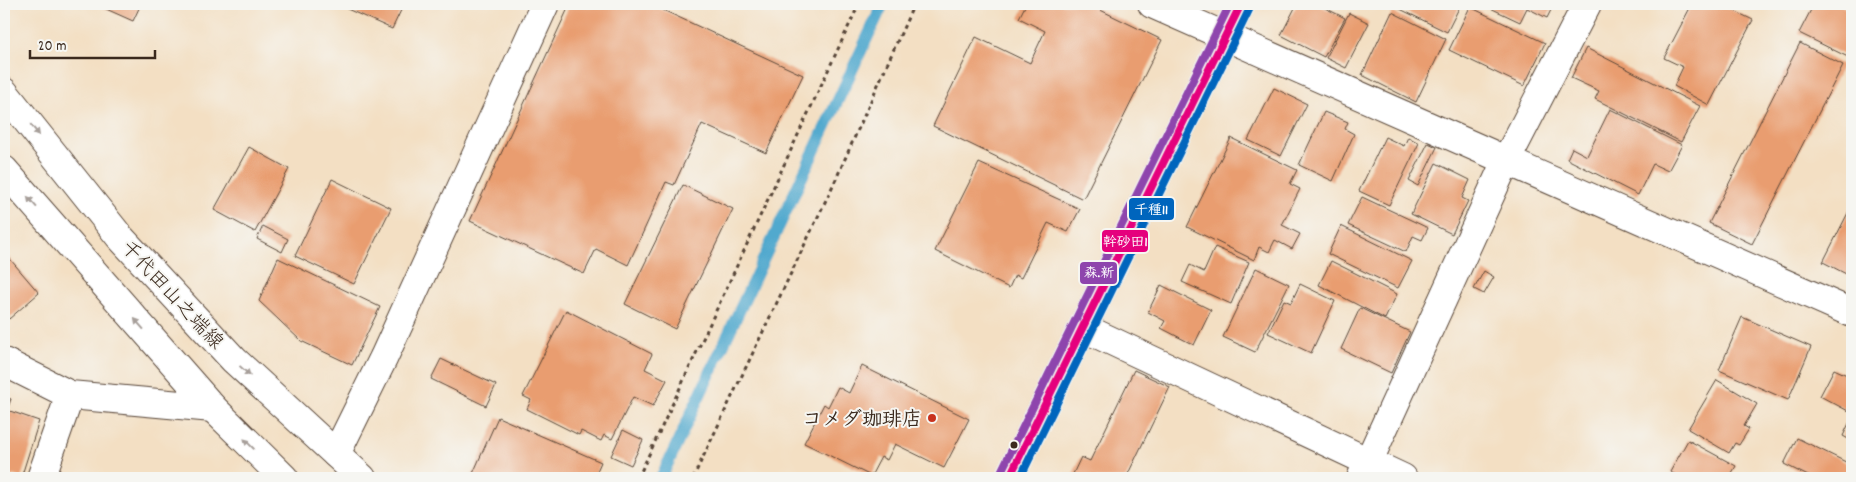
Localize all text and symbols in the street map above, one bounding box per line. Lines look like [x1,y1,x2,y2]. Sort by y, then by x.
scale bar [30,28,155,60]
text: 20 m [38,36,66,58]
one-way arrow [29,123,40,136]
one-way arrow [26,197,38,209]
line badge: 千種11 [1128,197,1175,221]
text: 千種11 [1134,201,1168,221]
line badge: 幹砂田1 [1101,229,1149,253]
text: 幹砂田1 [1102,233,1148,253]
street label: 千代田山之端線 [113,235,229,357]
line badge: 森.新 [1079,261,1118,285]
text: 森.新 [1084,264,1114,284]
one-way arrow [134,318,145,331]
one-way arrow [238,365,250,377]
place label: コメダ珈琲店 [802,407,922,435]
marker: コメダ珈琲店 [926,412,938,424]
one-way arrow [243,438,255,450]
unlabelled marker [1009,440,1019,450]

